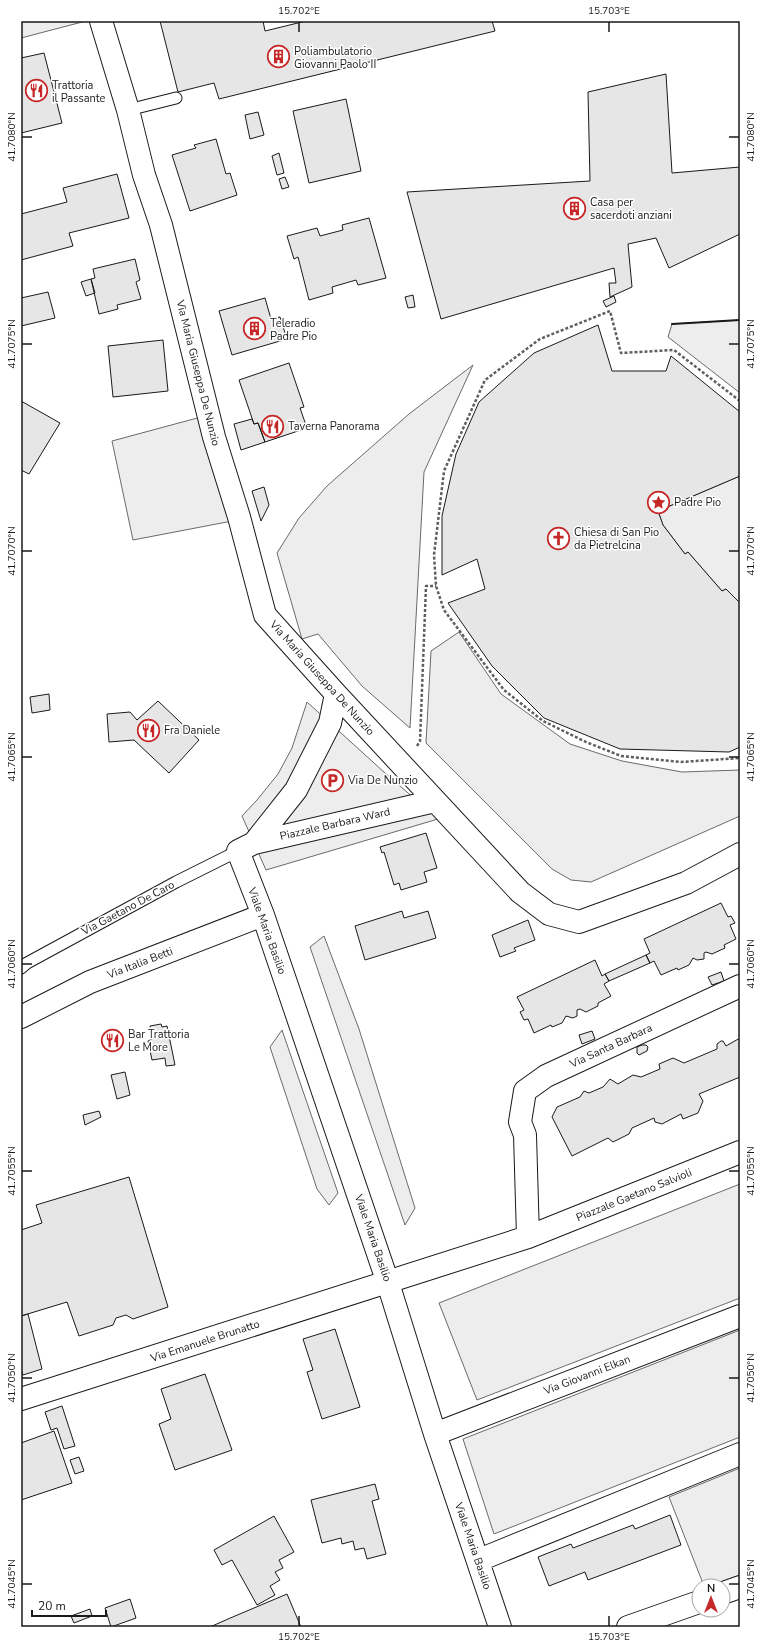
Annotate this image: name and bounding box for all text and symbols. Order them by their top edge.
text: 15.702°E [278,4,320,18]
text: 15.703°E [588,4,630,18]
building icon: Poliambulatorio Giovanni Paolo II [266,44,292,70]
place label: Poliambulatorio Giovanni Paolo II [294,44,376,72]
restaurant icon: Trattoria il Passante [24,78,50,104]
place label: Trattoria il Passante [52,78,106,106]
text: 41.7080°N [5,112,19,162]
text: 41.7080°N [744,112,758,162]
building icon: Casa per sacerdoti anziani [562,195,588,221]
place label: Casa per sacerdoti anziani [590,195,672,223]
street label: Via Maria Giuseppa De Nunzio [172,298,223,447]
building icon: Teleradio Padre Pio [241,316,267,342]
place label: Teleradio Padre Pio [270,316,317,344]
text: 41.7075°N [5,319,19,369]
text: 41.7075°N [744,319,758,369]
restaurant icon: Taverna Panorama [260,413,286,439]
place label: Taverna Panorama [288,419,380,434]
place icon: Padre Pio [645,489,671,515]
place label: Padre Pio [674,495,721,510]
church icon: Chiesa di San Pio da Pietrelcina [545,525,571,551]
place label: Chiesa di San Pio da Pietrelcina [574,525,659,553]
text: 41.7070°N [5,526,19,576]
text: 41.7070°N [744,526,758,576]
street label: Via Maria Giuseppa De Nunzio [266,617,378,739]
restaurant icon: Fra Daniele [135,717,161,743]
place label: Fra Daniele [164,723,220,738]
text: 41.7065°N [5,732,19,782]
text: 41.7065°N [744,732,758,782]
parking icon: Via De Nunzio [320,767,346,793]
place label: Via De Nunzio [347,773,418,788]
street label: Piazzale Barbara Ward [278,804,392,844]
street label: Via Gaetano De Caro [78,877,177,939]
street label: Viale Maria Basilio [244,885,290,976]
text: 41.7060°N [5,939,19,989]
text: 41.7060°N [744,939,758,989]
street label: Via Italia Betti [104,944,175,983]
street label: Via Santa Barbara [566,1020,655,1072]
restaurant icon: Bar Trattoria Le More [99,1027,125,1053]
place label: Bar Trattoria Le More [128,1027,190,1055]
text: 41.7055°N [5,1146,19,1196]
text: 41.7055°N [744,1146,758,1196]
street label: Piazzale Gaetano Salvioli [574,1165,694,1225]
street label: Viale Maria Basilio [351,1191,395,1284]
street label: Via Emanuele Brunatto [148,1316,261,1366]
street label: Via Giovanni Elkan [541,1352,633,1399]
text: 41.7050°N [5,1353,19,1403]
text: 41.7050°N [744,1353,758,1403]
street label: Viale Maria Basilio [451,1499,495,1592]
text: 41.7045°N [5,1559,19,1609]
text: 41.7045°N [744,1559,758,1609]
north arrow [691,1578,731,1618]
text: N [707,1581,715,1596]
scale bar [32,1592,106,1618]
text: 20 m [38,1598,66,1614]
text: 15.702°E [278,1630,320,1644]
text: 15.703°E [588,1630,630,1644]

